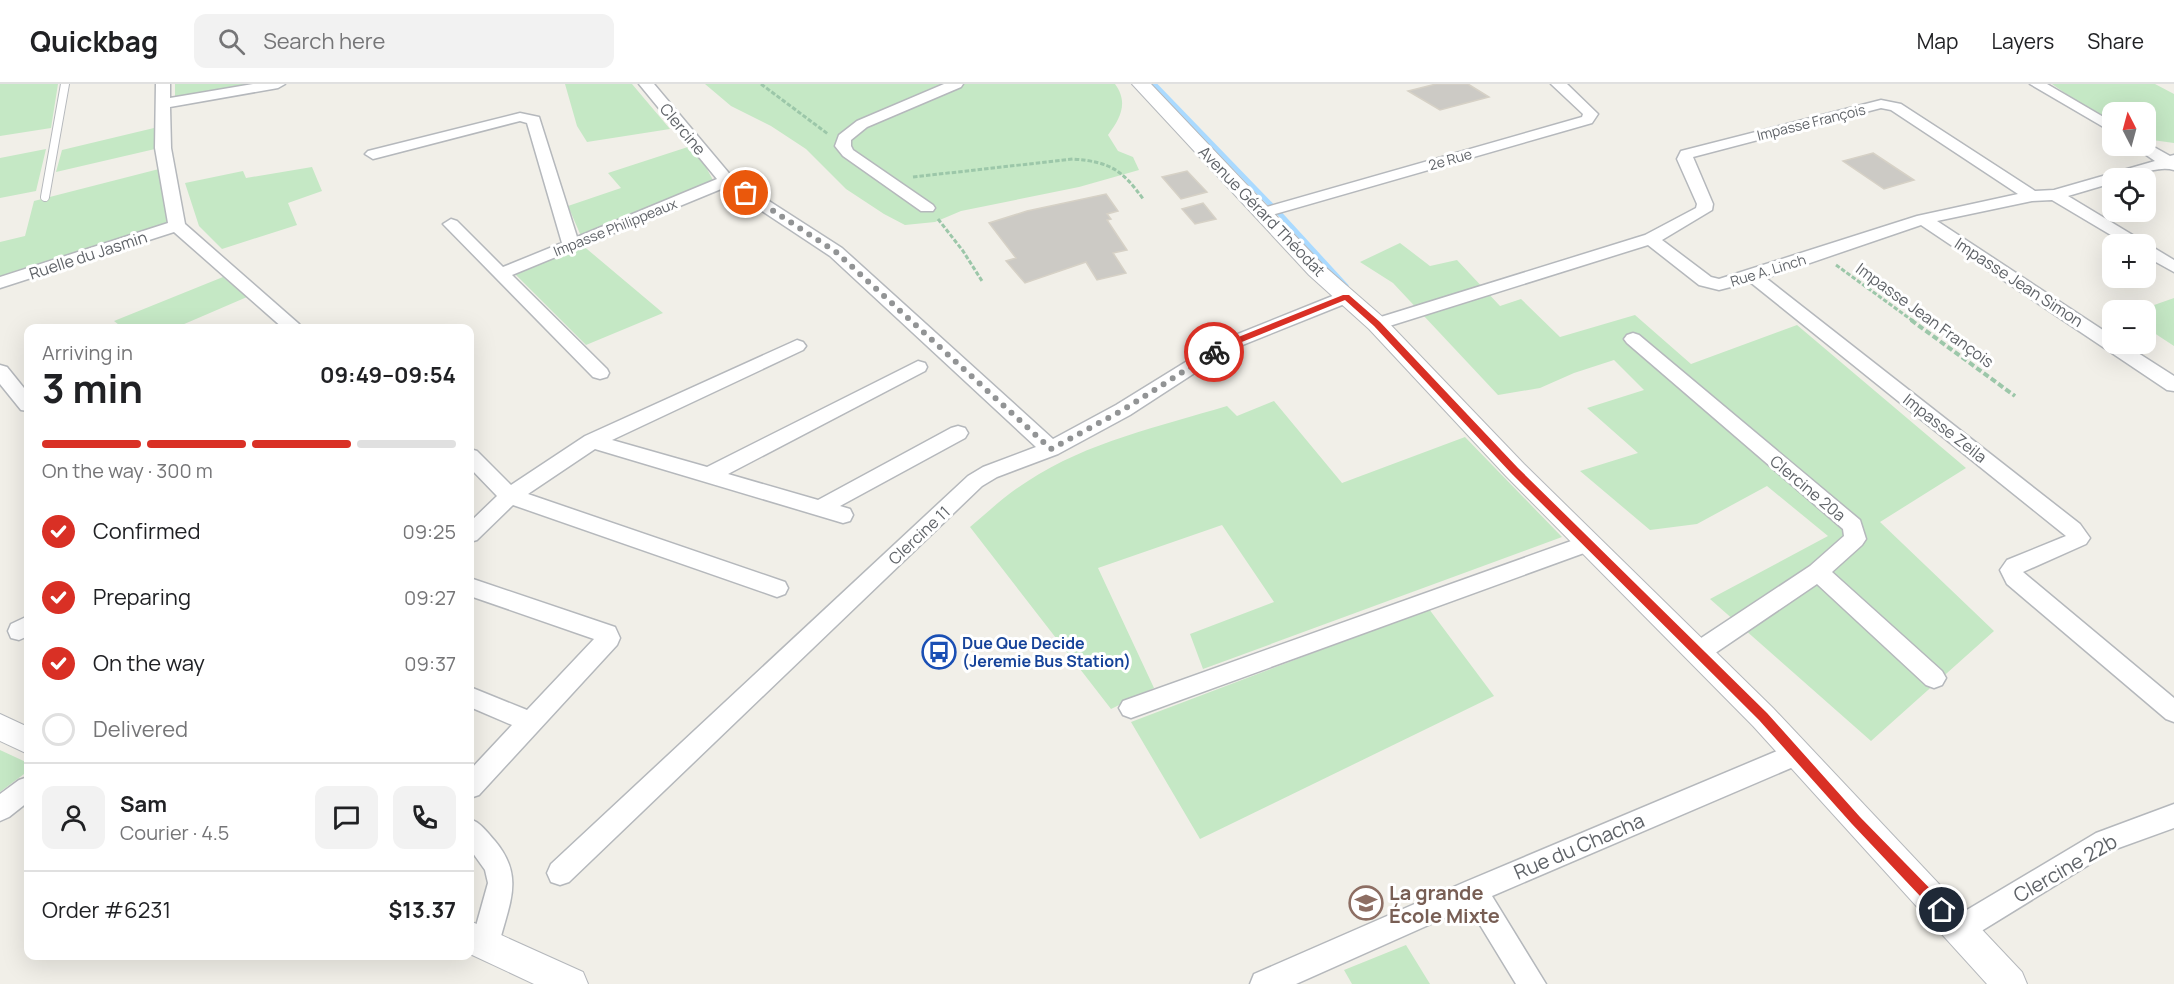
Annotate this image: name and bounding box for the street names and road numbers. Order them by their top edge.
street label: Clercine [655,98,711,160]
street label: Impasse François [1755,99,1867,145]
street label: Avenue Gérard Théodat [1194,141,1330,281]
street label: 2e Rue [1426,144,1474,174]
street label: Impasse Philippeaux [550,193,680,260]
street label: Ruelle du Jasmin [26,226,150,284]
street label: Impasse Jean Simon [1950,232,2088,332]
street label: Rue A. Linch [1728,249,1808,291]
street label: Impasse Jean François [1852,258,1998,372]
street label: Impasse Zeila [1899,388,1991,468]
street label: Clercine 20a [1766,450,1850,526]
street label: Clercine 11 [883,501,955,569]
street label: Rue du Chacha [1510,806,1648,886]
street label: Clercine 22b [2008,827,2122,909]

